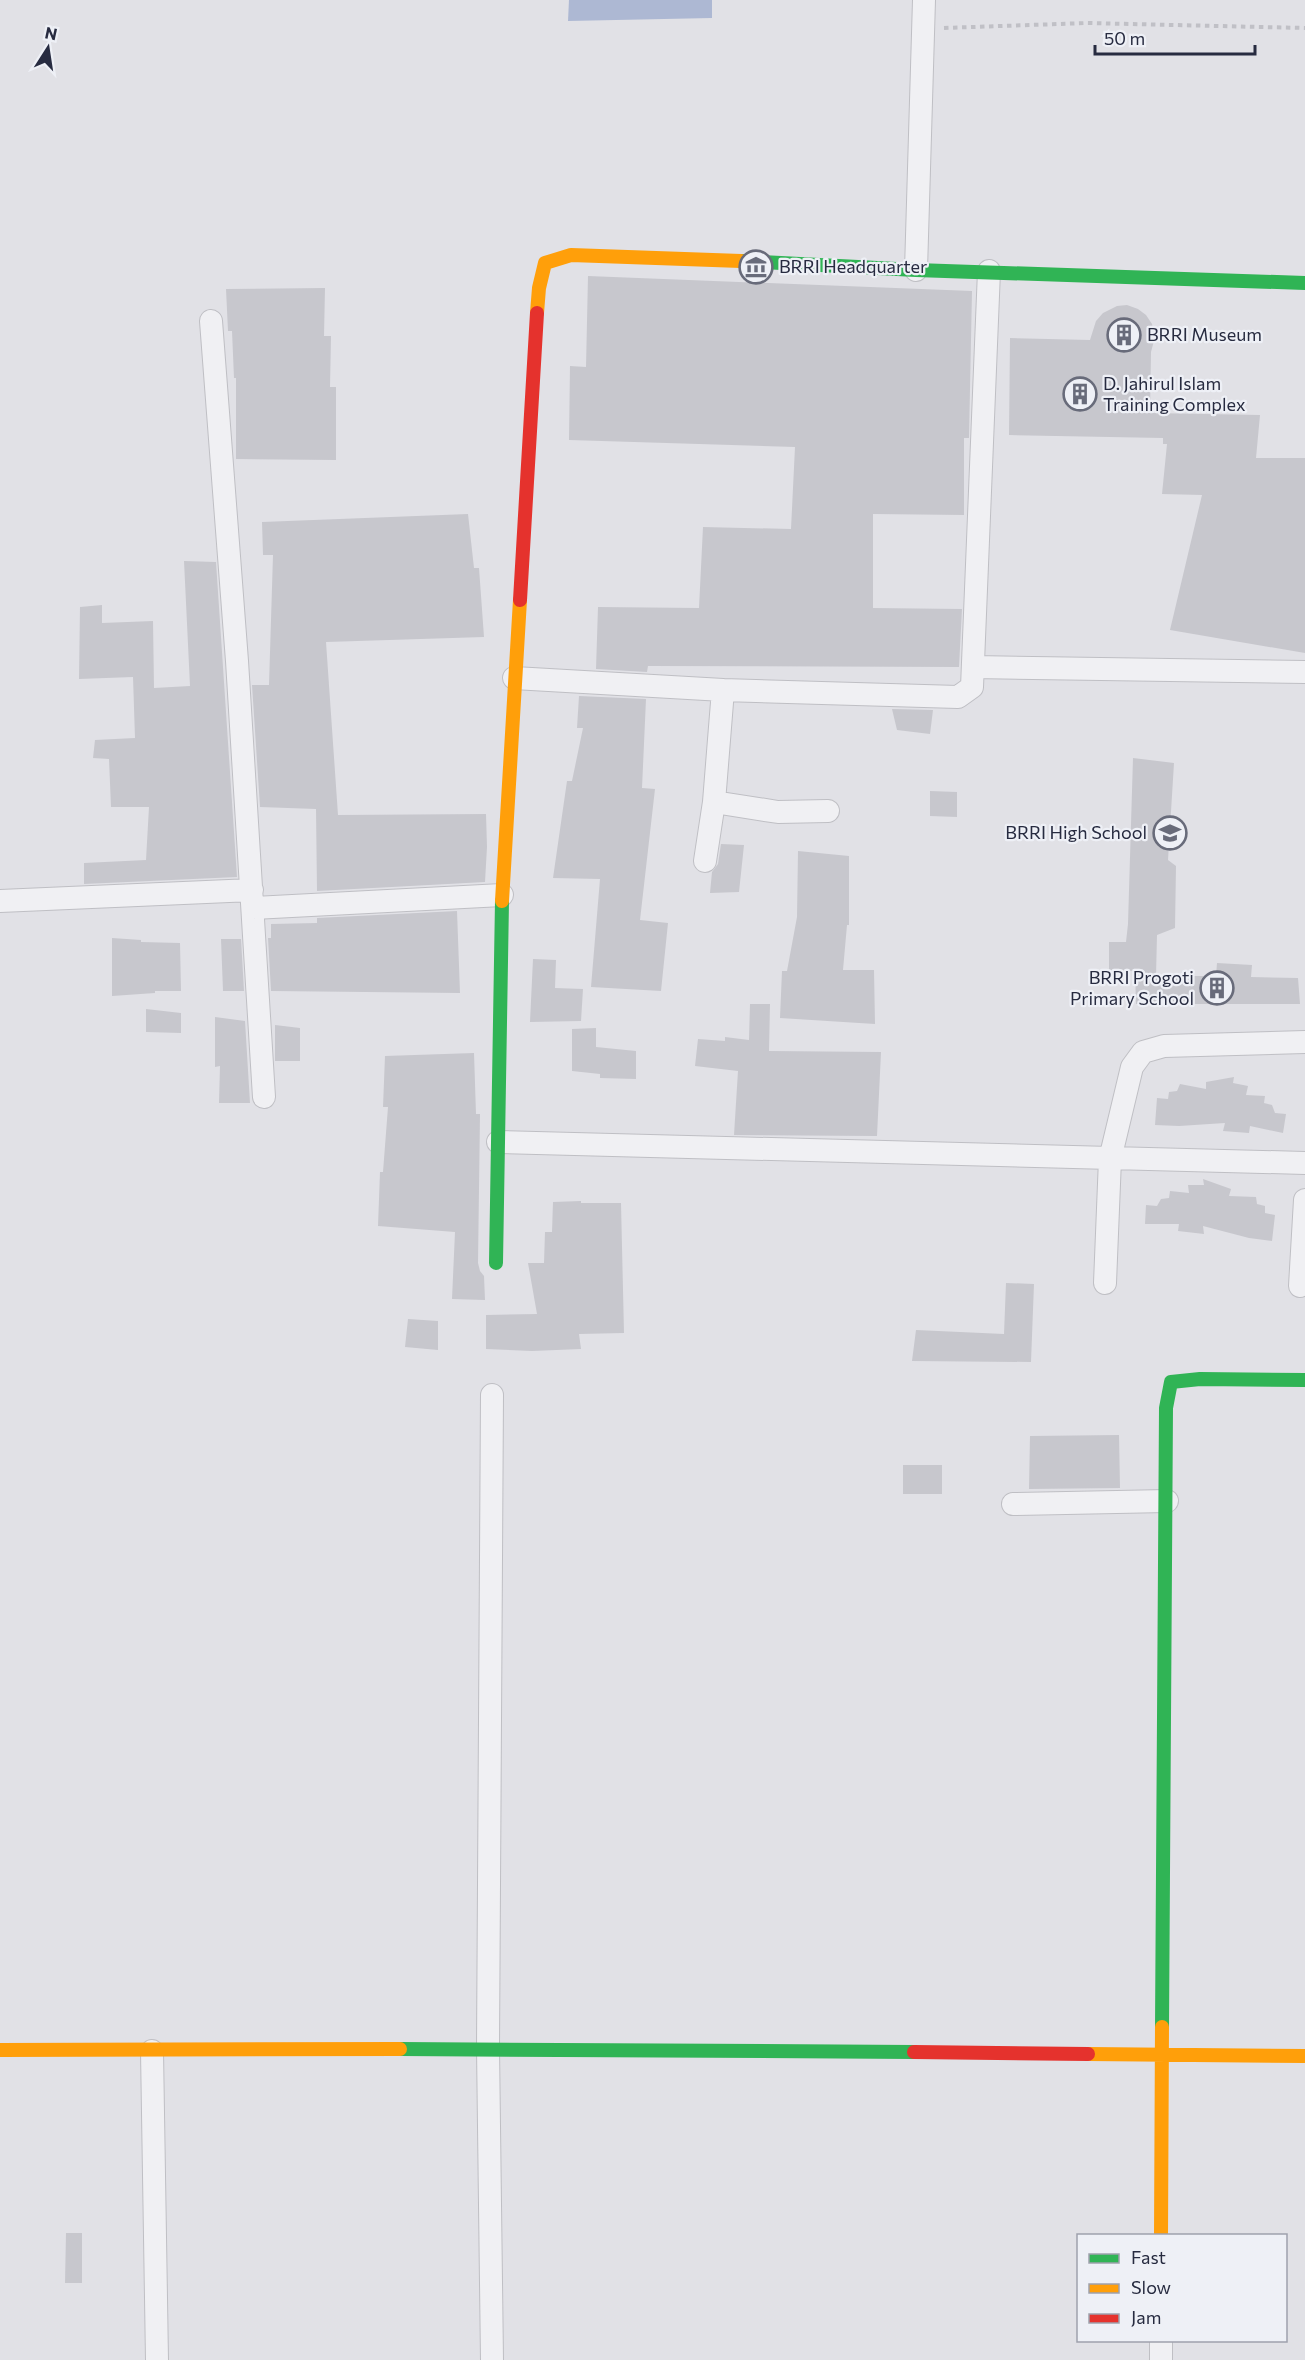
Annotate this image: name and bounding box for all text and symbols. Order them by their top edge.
north arrow [18,18,78,78]
scale bar [1095,18,1256,56]
text: N [43,22,59,43]
text: 50 m [1104,27,1145,49]
museum icon: BRRI Headquarter [738,249,774,285]
place label: BRRI Headquarter [779,255,927,277]
building icon: BRRI Museum [1106,317,1142,353]
place label: BRRI Museum [1147,323,1262,345]
place label: D. Jahirul Islam Training Complex [1103,372,1246,415]
building icon: D. Jahirul Islam Training Complex [1062,376,1098,412]
school or university icon: BRRI High School [1152,815,1188,851]
place label: BRRI High School [1005,821,1147,843]
place label: BRRI Progoti Primary School [1070,966,1194,1009]
building icon: BRRI Progoti Primary School [1199,970,1235,1006]
legend [1077,2234,1287,2342]
text: Fast [1131,2246,1166,2268]
text: Slow [1131,2276,1171,2298]
text: Jam [1131,2306,1161,2328]

